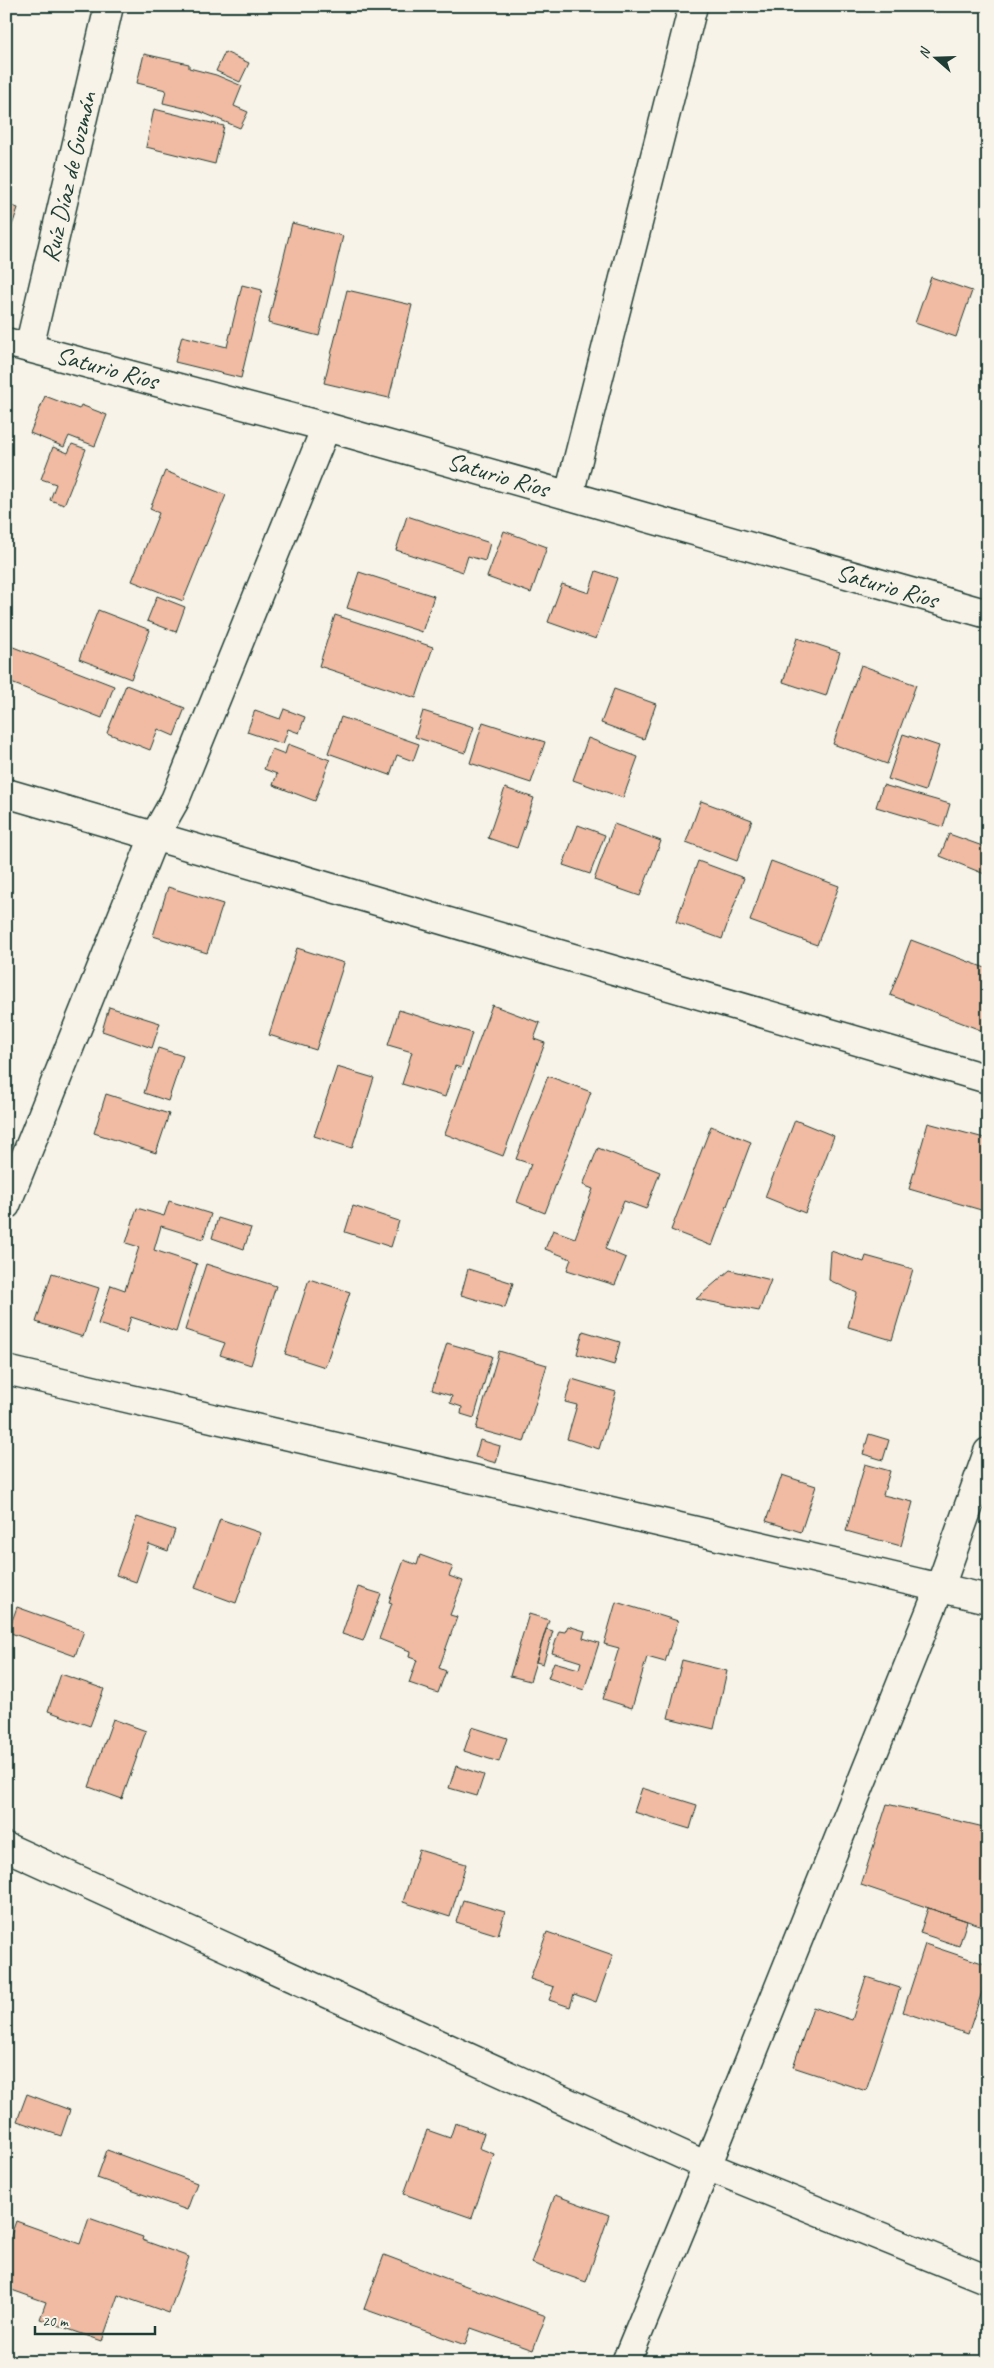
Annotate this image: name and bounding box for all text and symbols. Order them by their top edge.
north arrow [912,32,962,82]
text: N [915,45,935,61]
street label: Ruíz Díaz de Guzmán [34,88,104,265]
street label: Saturio Ríos [52,339,164,398]
street label: Saturio Ríos [443,445,555,505]
street label: Saturio Ríos [832,556,944,616]
scale bar [35,2303,155,2335]
text: 20 m [42,2312,69,2331]

